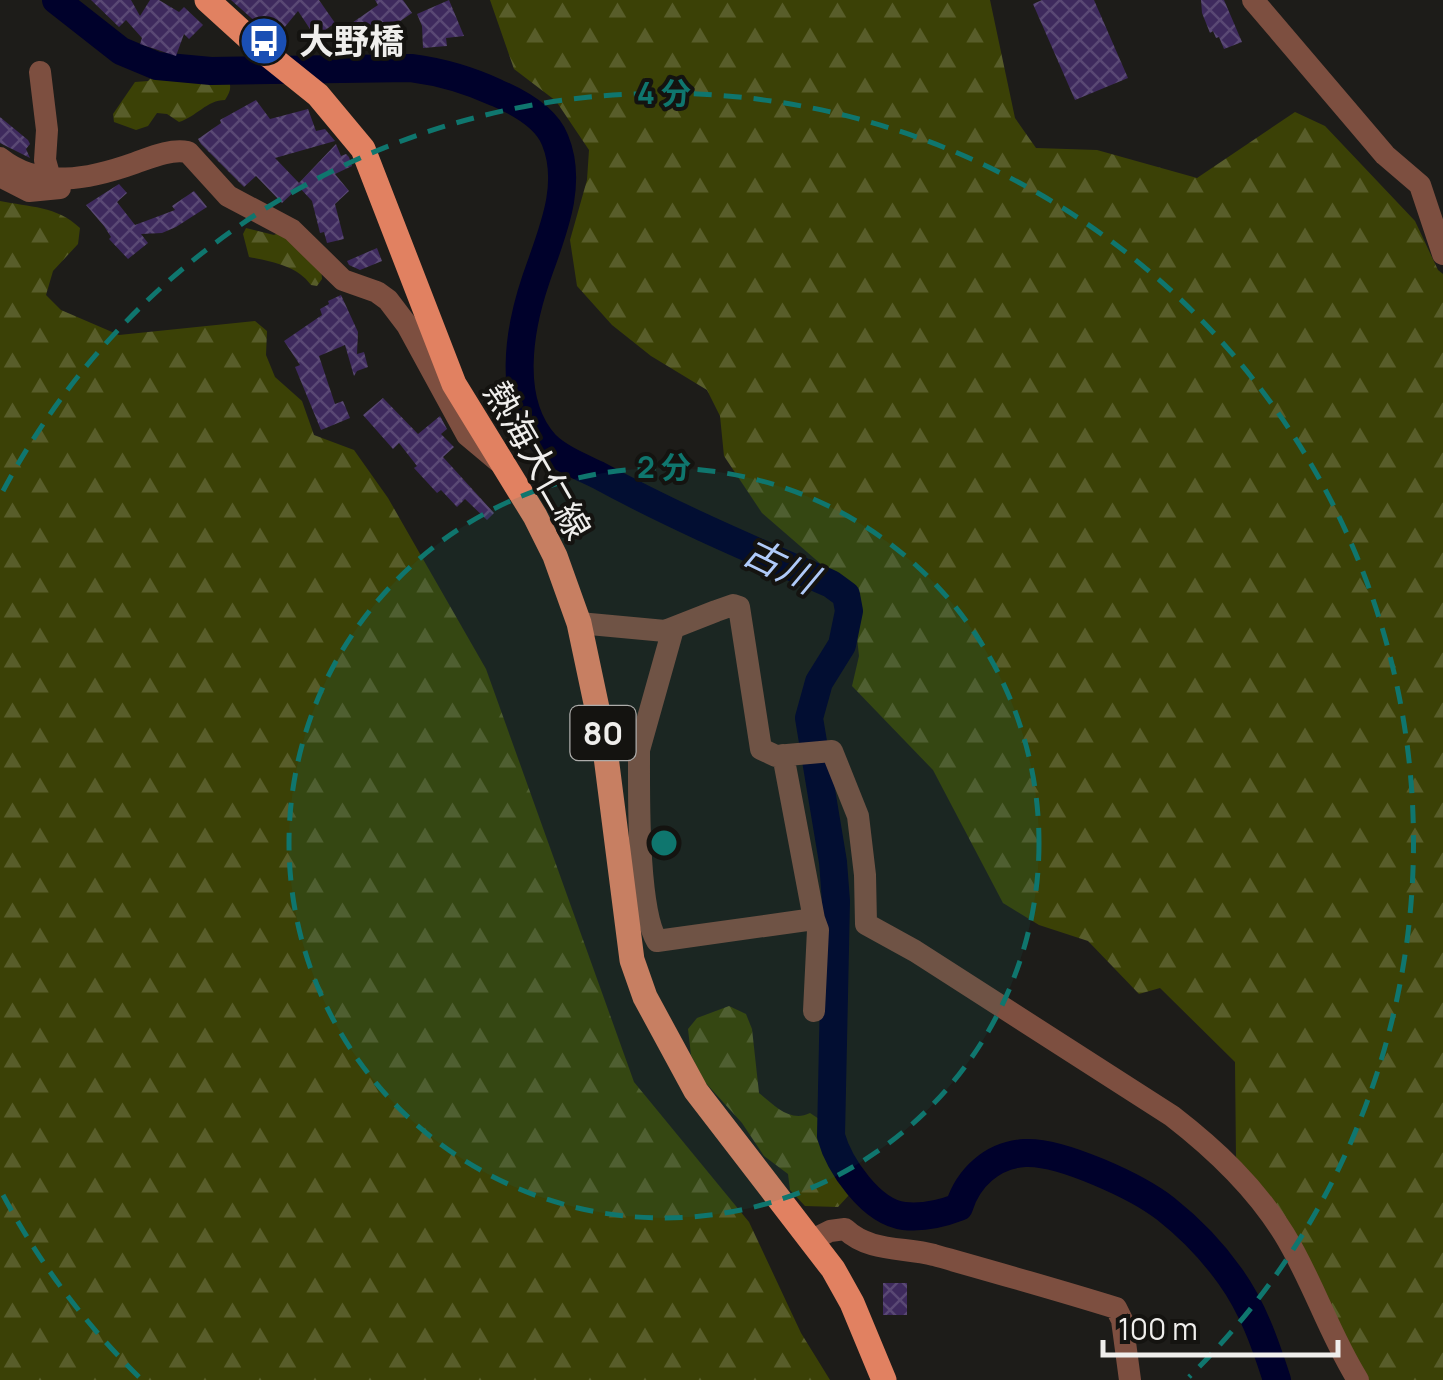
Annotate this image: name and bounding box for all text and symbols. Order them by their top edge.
bus stop icon: 大野橋 [238,15,290,67]
place label: 大野橋 [299,17,404,65]
text: 4 分 [637,72,691,113]
street label: 熱海大仁線 [473,372,603,548]
text: 2 分 [637,446,691,487]
water label: 古川 [735,524,830,606]
road number: 80 [570,706,636,760]
centre of rings [646,825,682,861]
scale bar [1103,1295,1338,1357]
text: 100 m [1118,1308,1198,1349]

